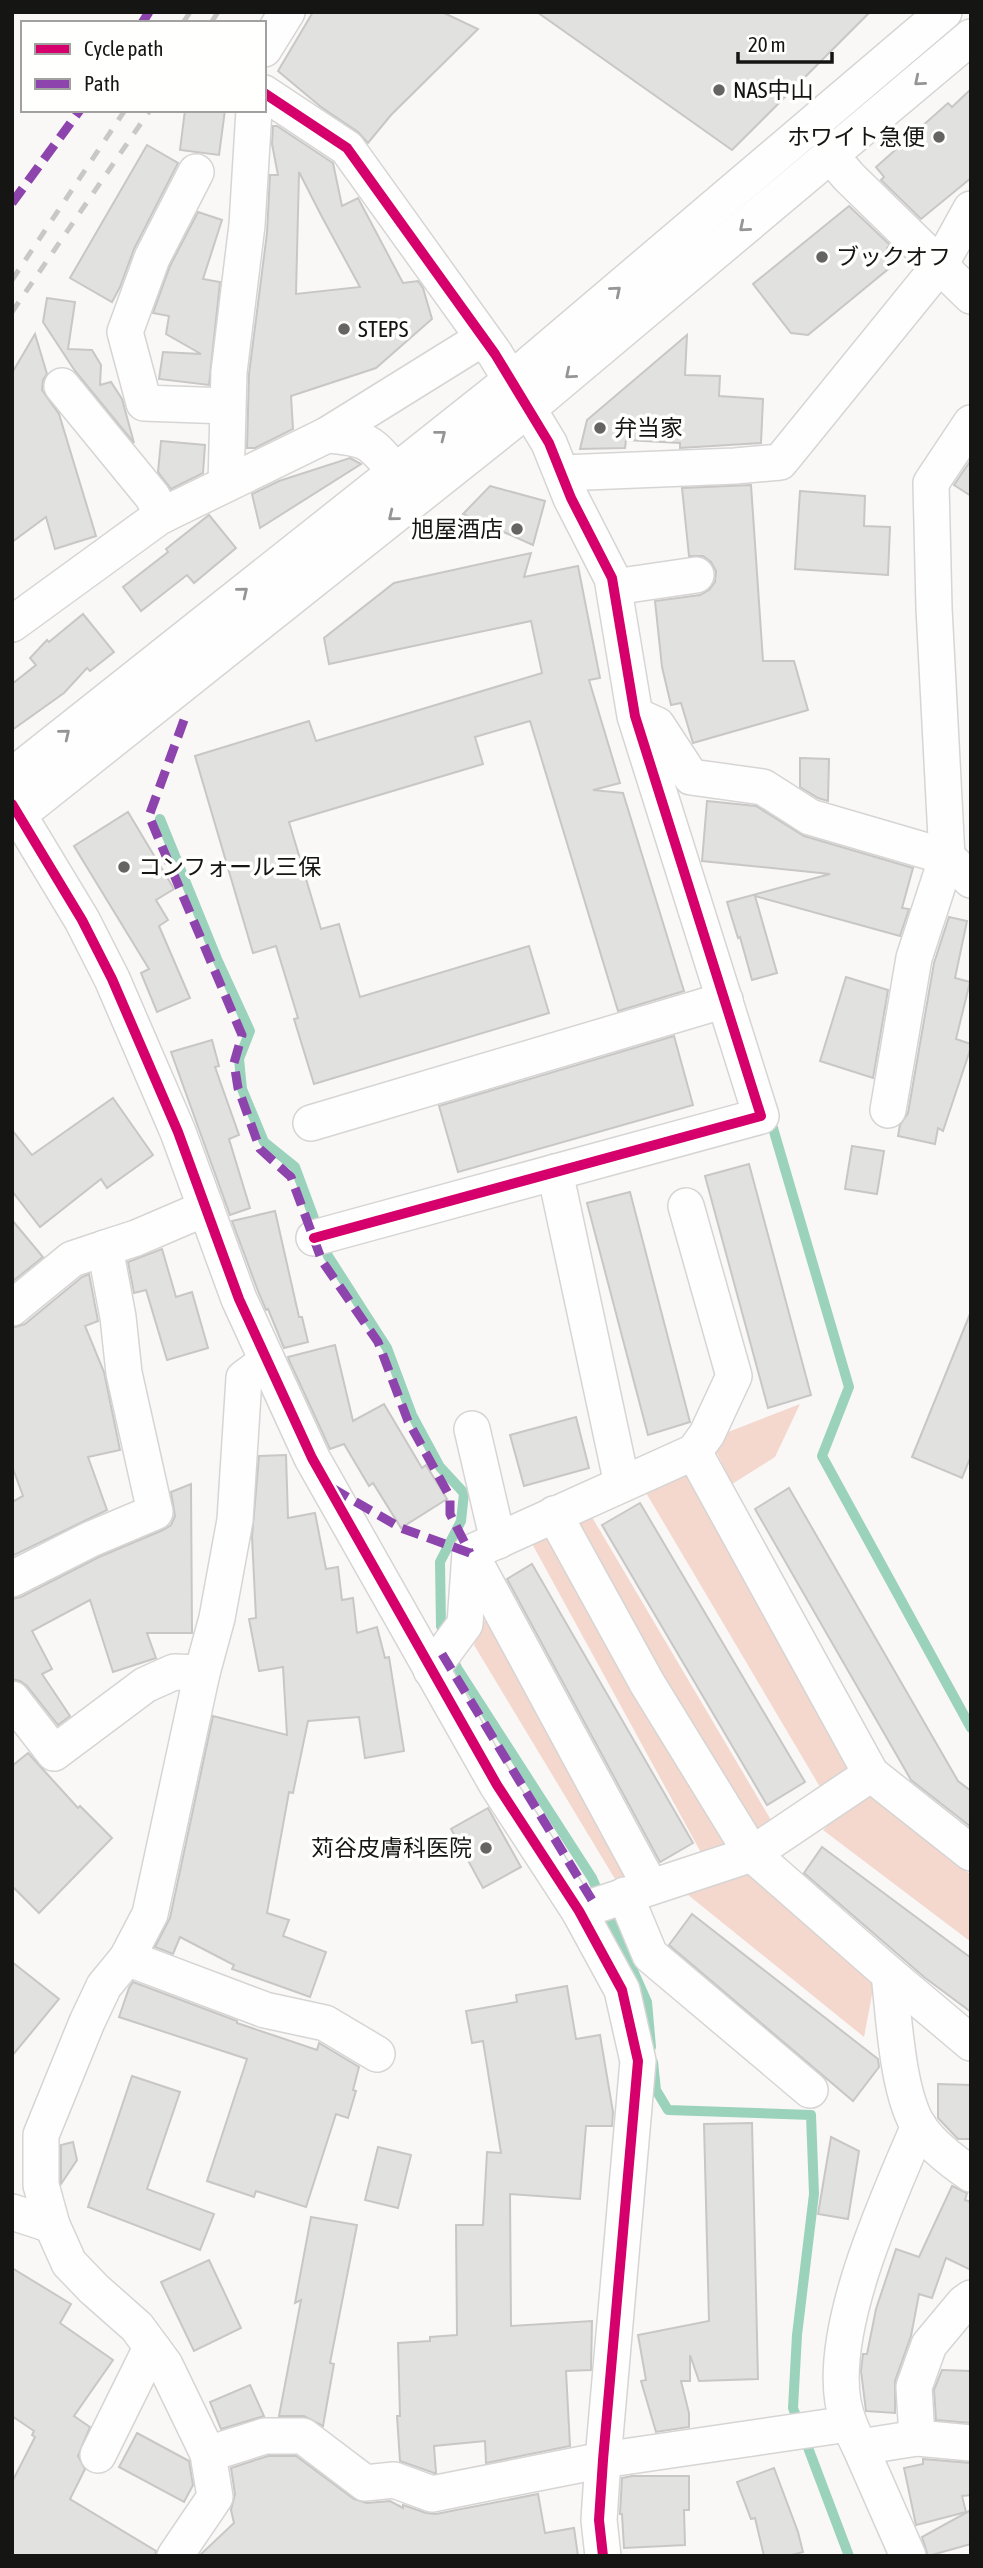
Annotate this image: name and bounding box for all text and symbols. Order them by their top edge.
legend [21,21,266,112]
scale bar [738,21,832,65]
text: 20 m [748,32,786,56]
text: Cycle path [84,36,163,60]
text: Path [84,71,120,95]
one-way arrow [914,73,927,85]
place label: NAS中山 [733,77,814,103]
marker: NAS中山 [711,82,727,98]
place label: ホワイト急便 [787,124,925,150]
marker: ホワイト急便 [931,129,947,145]
one-way arrow [739,219,752,231]
place label: ブックオフ [836,244,951,270]
marker: ブックオフ [814,249,830,265]
one-way arrow [608,287,621,299]
place label: STEPS [358,316,409,342]
marker: STEPS [336,321,352,337]
one-way arrow [565,366,578,378]
place label: 弁当家 [614,415,683,441]
marker: 弁当家 [592,420,608,436]
one-way arrow [433,431,445,444]
one-way arrow [388,508,400,521]
place label: 旭屋酒店 [411,516,503,542]
marker: 旭屋酒店 [509,521,525,537]
one-way arrow [236,587,248,600]
one-way arrow [58,729,70,742]
place label: コンフォール三保 [138,854,321,880]
marker: コンフォール三保 [116,859,132,875]
place label: 苅谷皮膚科医院 [311,1835,472,1861]
marker: 苅谷皮膚科医院 [478,1840,494,1856]

